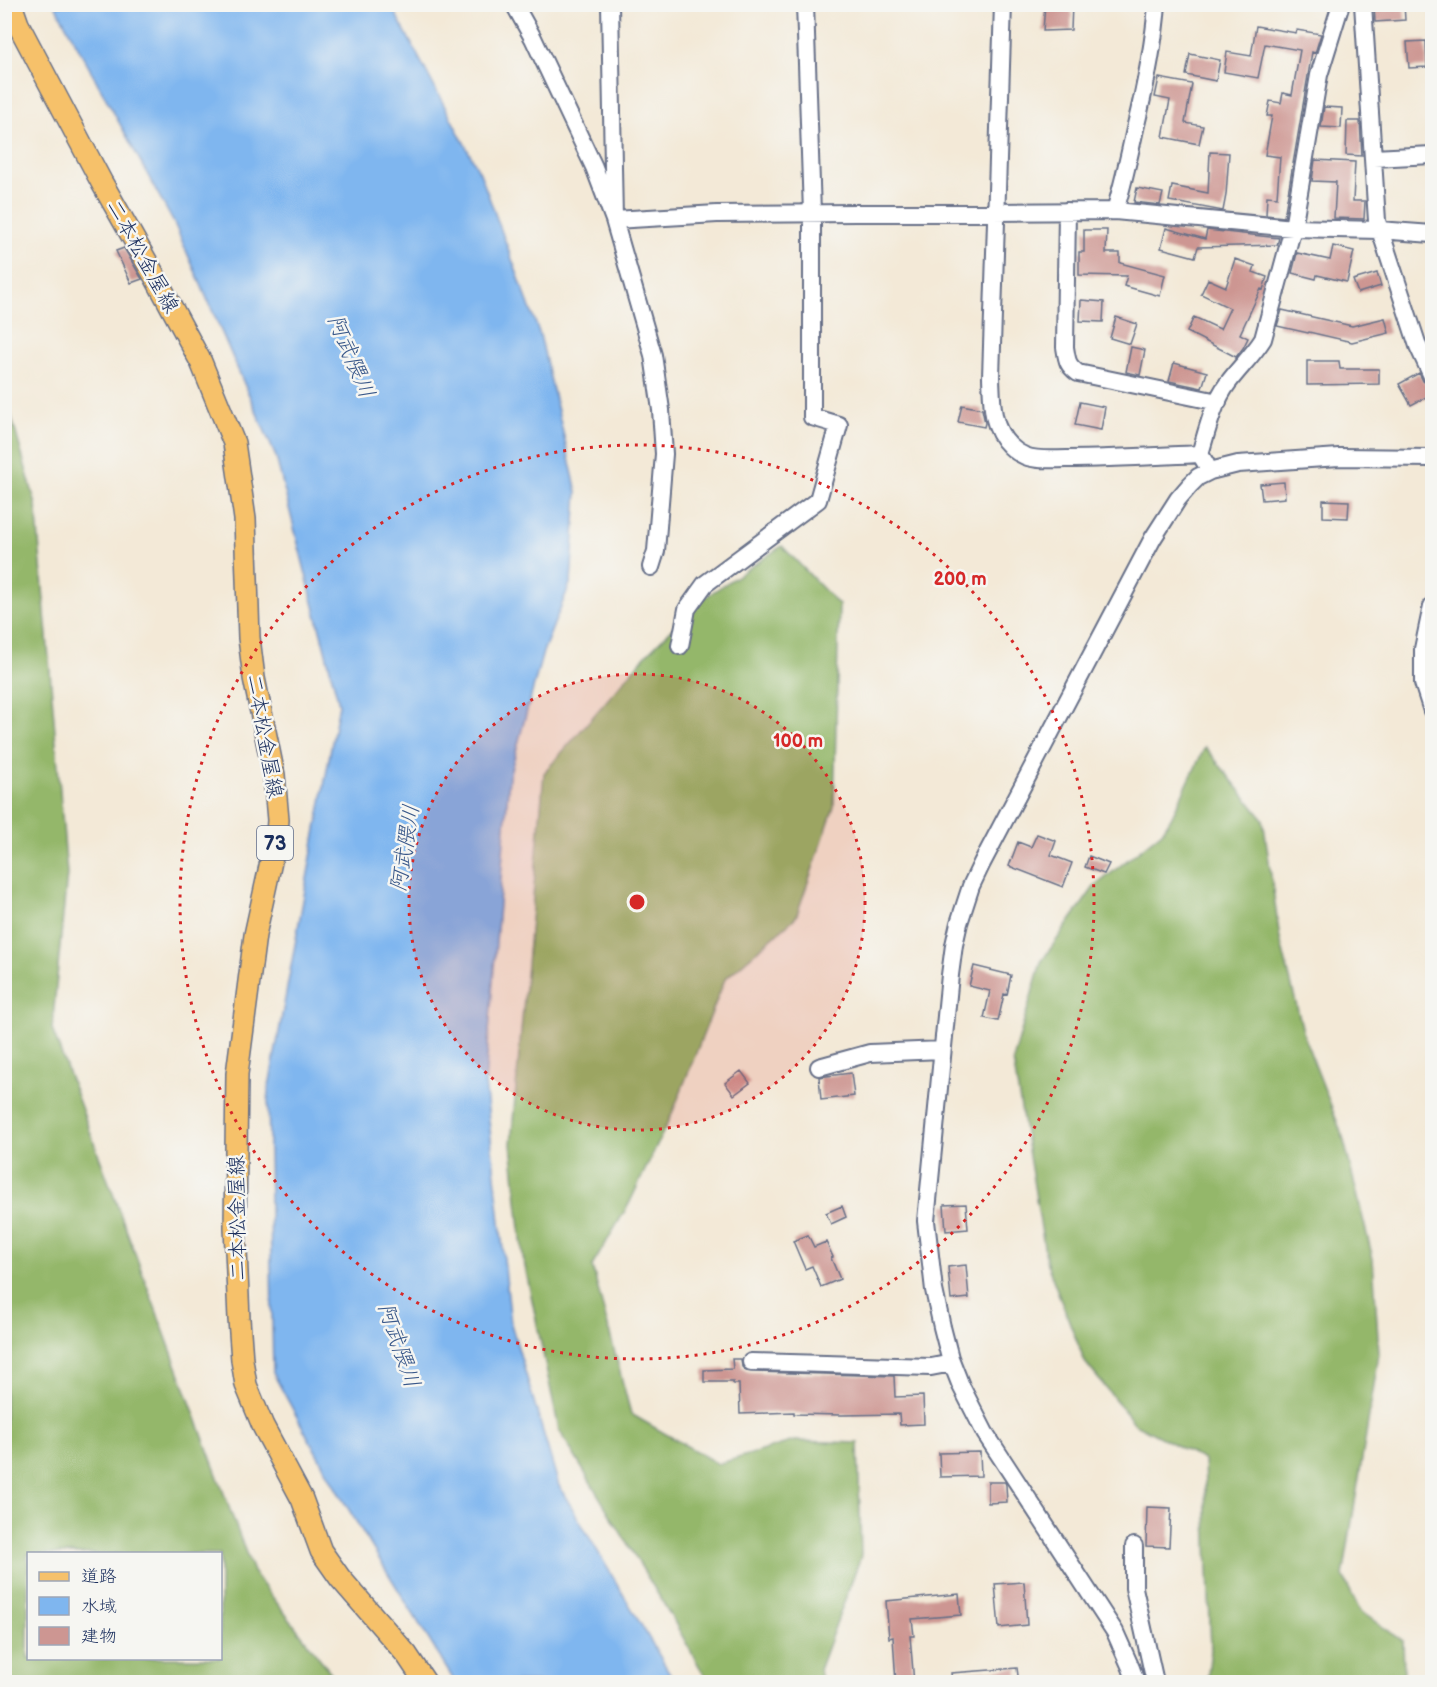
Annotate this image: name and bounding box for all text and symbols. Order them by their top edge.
street label: 二本松金屋線 [101,195,184,317]
water label: 阿武隈川 [321,311,380,402]
text: 200 m [933,569,987,590]
street label: 二本松金屋線 [241,672,288,800]
text: 100 m [773,731,823,752]
water label: 阿武隈川 [385,803,426,894]
road number: 73 [257,826,293,860]
centre of rings [627,892,647,912]
street label: 二本松金屋線 [224,1155,251,1281]
water label: 阿武隈川 [371,1299,426,1391]
legend [27,1552,222,1660]
text: 道路 [81,1566,117,1587]
text: 水域 [81,1596,117,1617]
text: 建物 [81,1626,117,1647]

